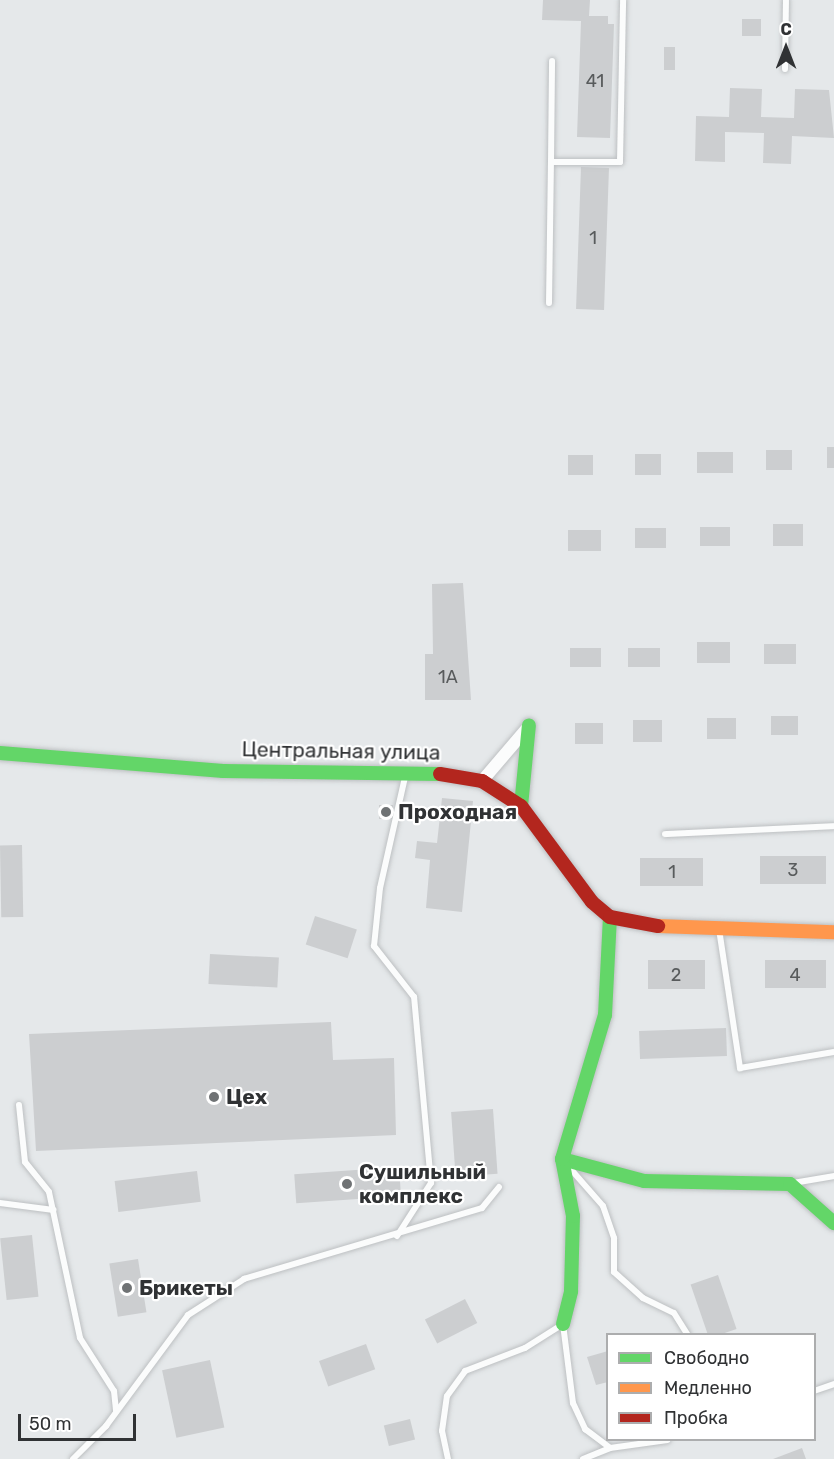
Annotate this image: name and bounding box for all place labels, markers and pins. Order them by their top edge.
place label: Проходная [398,799,517,825]
marker: Проходная [379,805,393,819]
place label: Цех [226,1084,267,1110]
marker: Цех [207,1090,221,1104]
place label: Сушильный комплекс [359,1159,486,1209]
marker: Сушильный комплекс [340,1177,354,1191]
place label: Брикеты [139,1275,233,1301]
marker: Брикеты [120,1281,134,1295]

